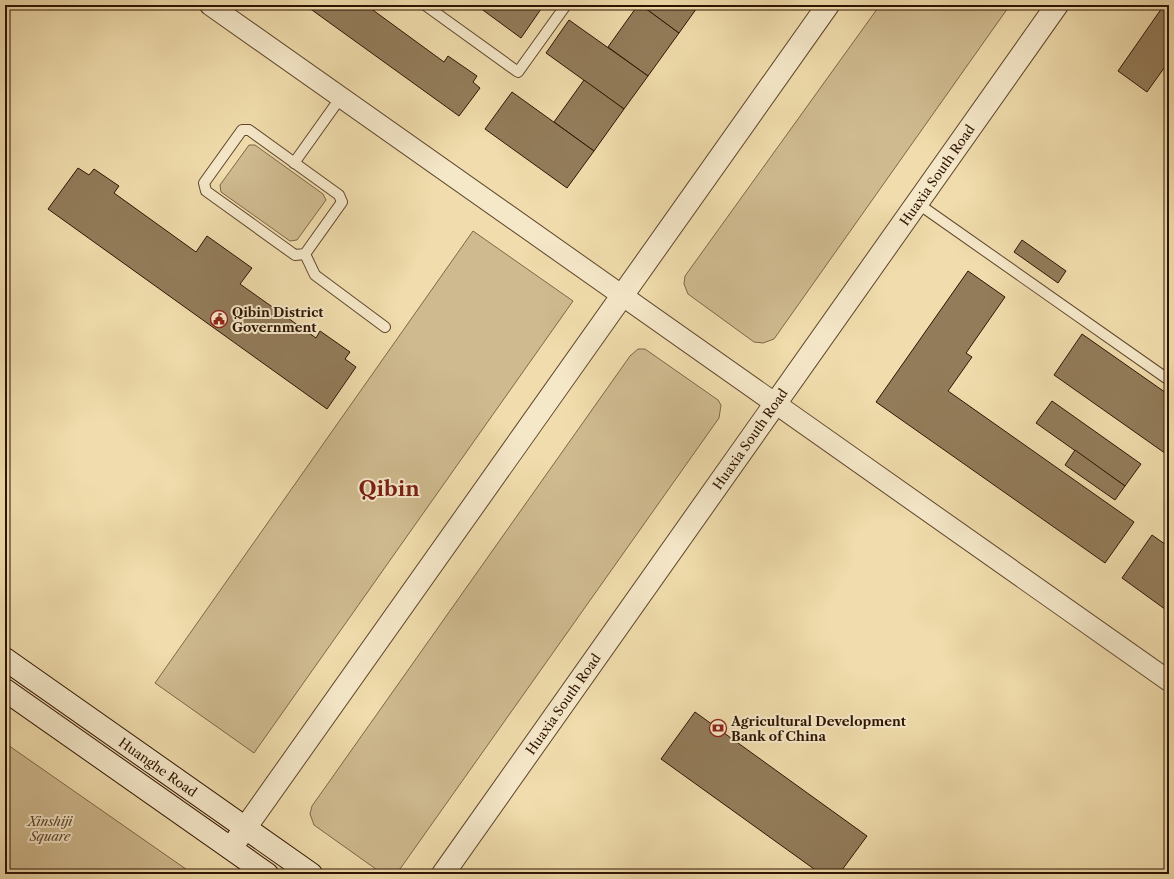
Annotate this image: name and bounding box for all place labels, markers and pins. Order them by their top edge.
place label: Qibin District Government [232,304,324,335]
public building icon: Qibin District Government [209,309,229,329]
place label: Agricultural Development Bank of China [730,713,907,744]
bank icon: Agricultural Development Bank of China [708,718,728,738]

